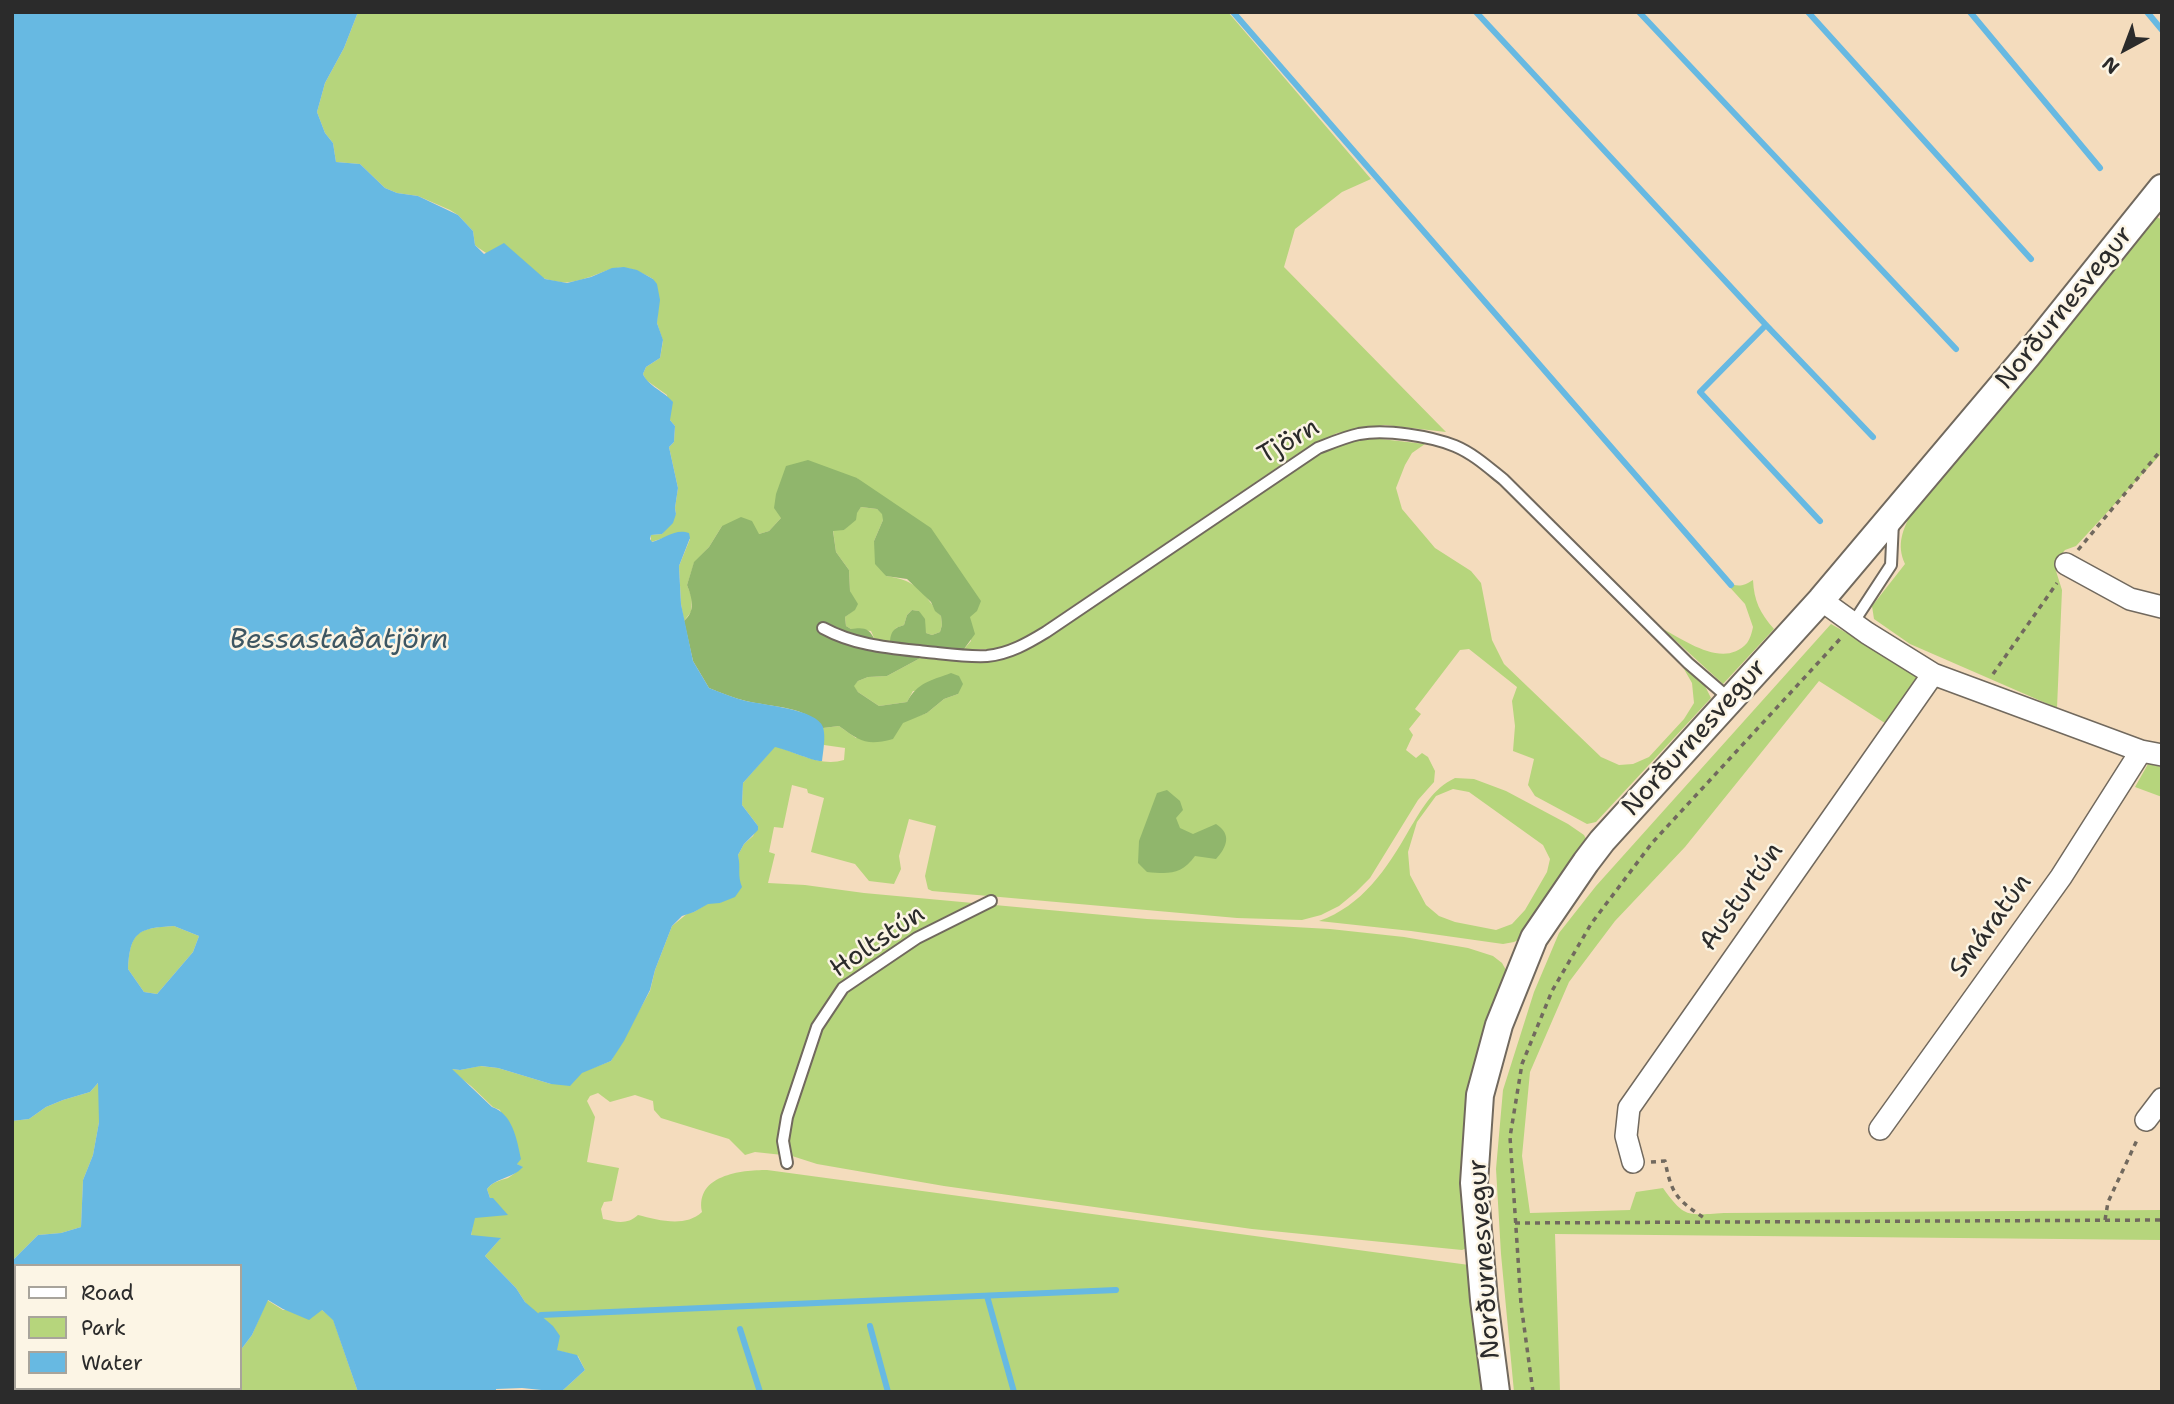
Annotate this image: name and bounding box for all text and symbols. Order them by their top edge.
north arrow [2090,14,2160,84]
text: N [2097,51,2125,80]
street label: Norðurnesvegur [1990,220,2140,396]
street label: Tjörn [1253,412,1325,472]
water label: Bessastaðatjörn [230,624,448,658]
street label: Norðurnesvegur [1616,653,1774,823]
street label: Austurtún [1693,837,1791,957]
street label: Smáratún [1943,868,2039,984]
street label: Holtstún [825,899,931,985]
street label: Norðurnesvegur [1462,1158,1508,1360]
legend [14,1264,242,1390]
text: Road [81,1279,134,1307]
text: Park [81,1314,126,1342]
text: Water [81,1349,143,1377]

